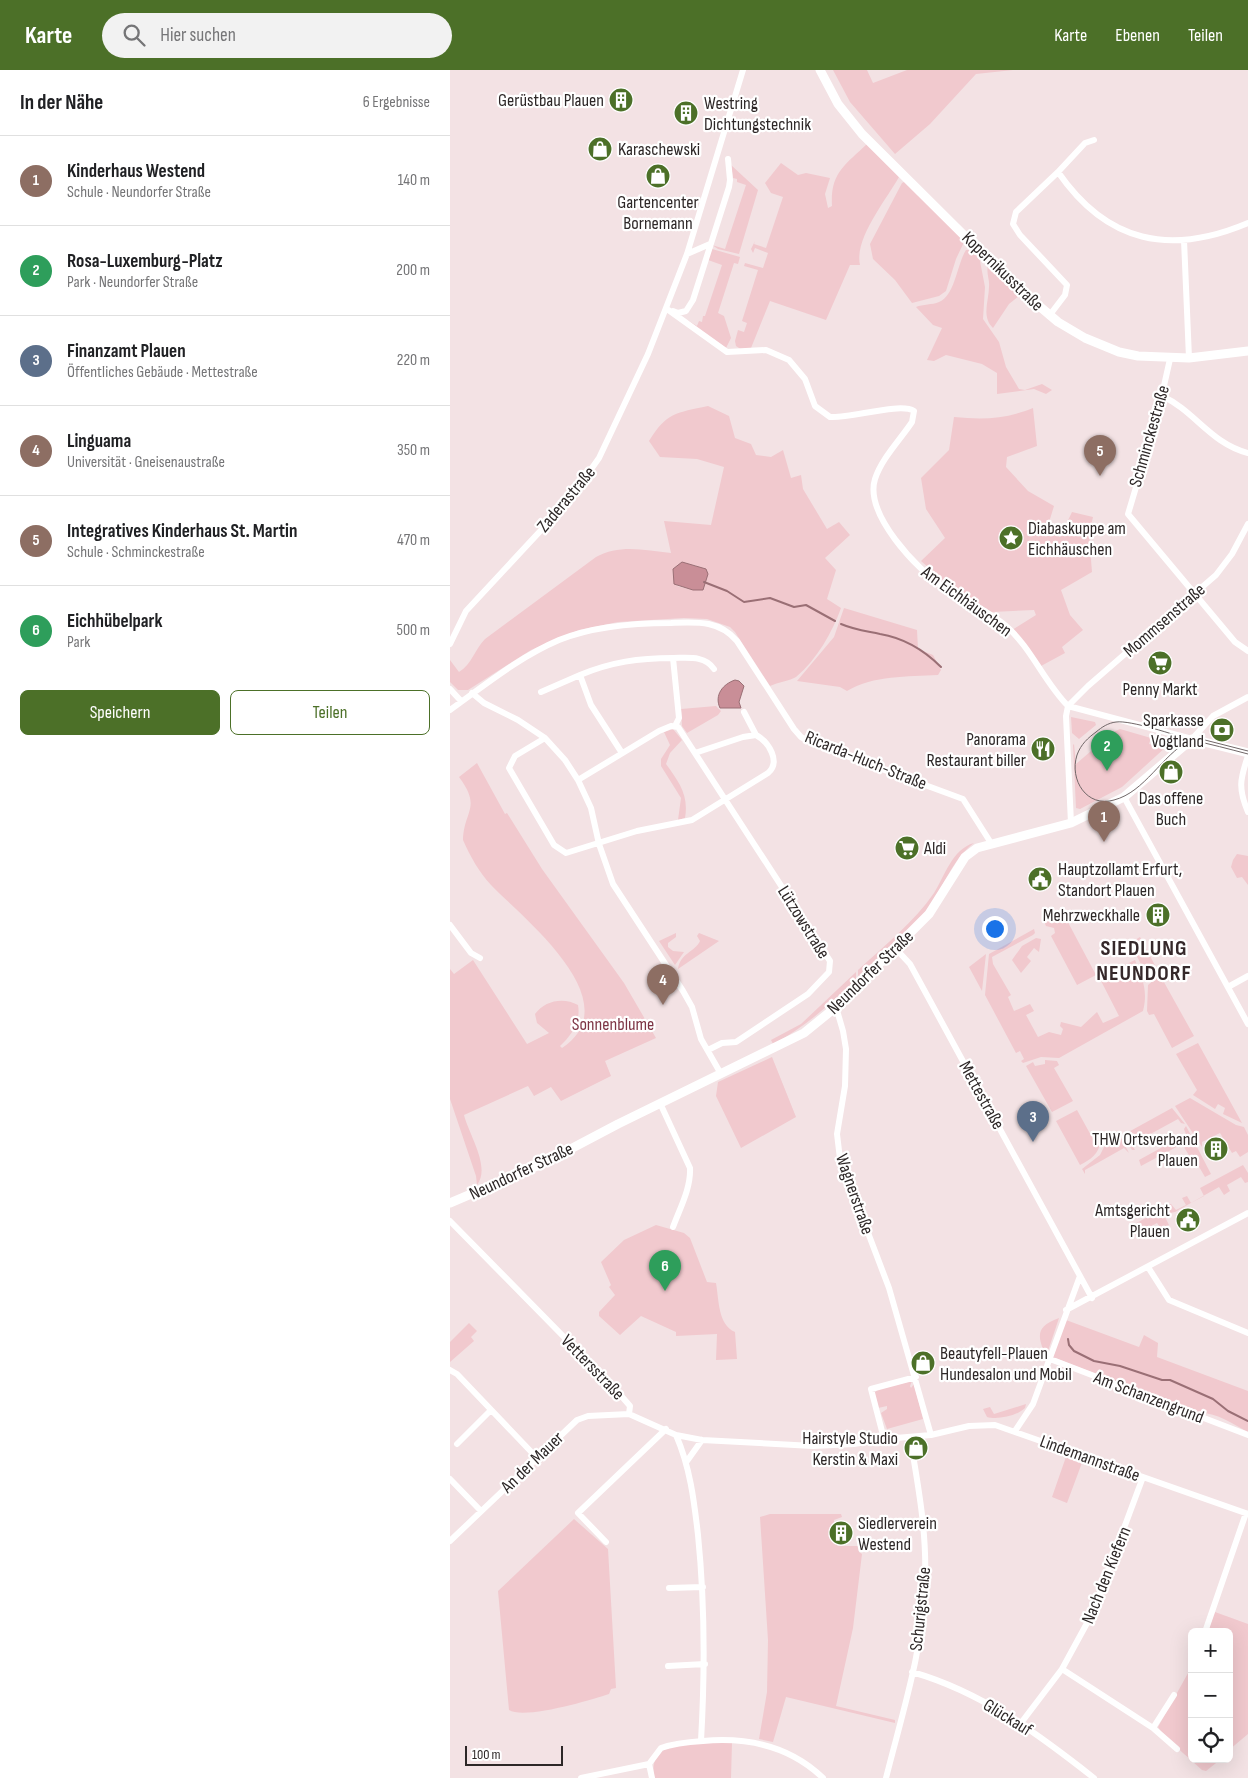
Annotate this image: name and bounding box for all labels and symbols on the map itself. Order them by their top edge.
building icon: Gerüstbau Plauen [608,87,634,113]
place label: Gerüstbau Plauen [498,90,604,111]
place label: Westring Dichtungstechnik [704,93,811,135]
building icon: Westring Dichtungstechnik [673,100,699,126]
shop icon: Karaschewski [587,136,613,162]
place label: Karaschewski [618,139,700,160]
shop icon: Gartencenter Bornemann [645,163,671,189]
place label: Gartencenter Bornemann [617,192,699,234]
street label: Kopernikusstraße [957,227,1048,316]
street label: Schminckestraße [1125,383,1174,489]
pin: 5 [1084,435,1116,476]
street label: Zaderastraße [533,462,600,536]
place label: Diabaskuppe am Eichhäuschen [1028,518,1126,560]
place icon: Diabaskuppe am Eichhäuschen [998,525,1024,551]
street label: Am Eichhäuschen [917,561,1016,641]
street label: Mommsenstraße [1119,579,1209,662]
supermarket icon: Penny Markt [1147,650,1173,676]
place label: Penny Markt [1122,679,1198,700]
place label: Sparkasse Vogtland [1143,710,1204,752]
bank icon: Sparkasse Vogtland [1209,717,1235,743]
street label: Ricarda-Huch-Straße [802,726,930,794]
place label: Panorama Restaurant biller [926,729,1026,771]
pin: 2 [1091,730,1123,771]
restaurant icon: Panorama Restaurant biller [1030,736,1056,762]
shop icon: Das offene Buch [1158,759,1184,785]
place label: Das offene Buch [1139,788,1203,830]
pin: 1 [1088,801,1120,842]
supermarket icon: Aldi [894,835,920,861]
place label: Aldi [923,838,946,859]
place label: Hauptzollamt Erfurt, Standort Plauen [1058,859,1182,901]
public building icon: Hauptzollamt Erfurt, Standort Plauen [1027,866,1053,892]
street label: Lützowstraße [773,882,834,963]
building icon: Mehrzweckhalle [1145,902,1171,928]
place label: Mehrzweckhalle [1043,905,1140,926]
your location [982,916,1008,942]
street label: Neundorfer Straße [823,926,918,1019]
district label: SIEDLUNG NEUNDORF [1096,935,1192,987]
pin: 4 [647,964,679,1005]
park label: Sonnenblume [572,1014,654,1035]
street label: Mettestraße [954,1058,1009,1133]
pin: 3 [1017,1101,1049,1142]
place label: THW Ortsverband Plauen [1092,1129,1198,1171]
building icon: THW Ortsverband Plauen [1203,1136,1229,1162]
street label: Neundorfer Straße [466,1138,576,1205]
street label: Wagnerstraße [831,1151,878,1237]
place label: Amtsgericht Plauen [1094,1200,1171,1242]
public building icon: Amtsgericht Plauen [1175,1207,1201,1233]
pin: 6 [649,1250,681,1291]
street label: Vettersstraße [556,1330,629,1404]
place label: Beautyfell-Plauen Hundesalon und Mobil [940,1343,1072,1385]
shop icon: Beautyfell-Plauen Hundesalon und Mobil [910,1350,936,1376]
street label: Am Schanzengrund [1090,1367,1207,1428]
street label: An der Mauer [496,1427,568,1498]
place label: Hairstyle Studio Kerstin & Maxi [802,1428,898,1470]
street label: Lindemannstraße [1037,1431,1143,1486]
shop icon: Hairstyle Studio Kerstin & Maxi [903,1435,929,1461]
place label: Siedlerverein Westend [858,1513,937,1555]
building icon: Siedlerverein Westend [828,1520,854,1546]
street label: Nach den Kiefern [1077,1524,1135,1627]
street label: Schurigstraße [906,1566,935,1652]
street label: Glückauf [979,1694,1037,1741]
scale bar [465,1743,562,1766]

